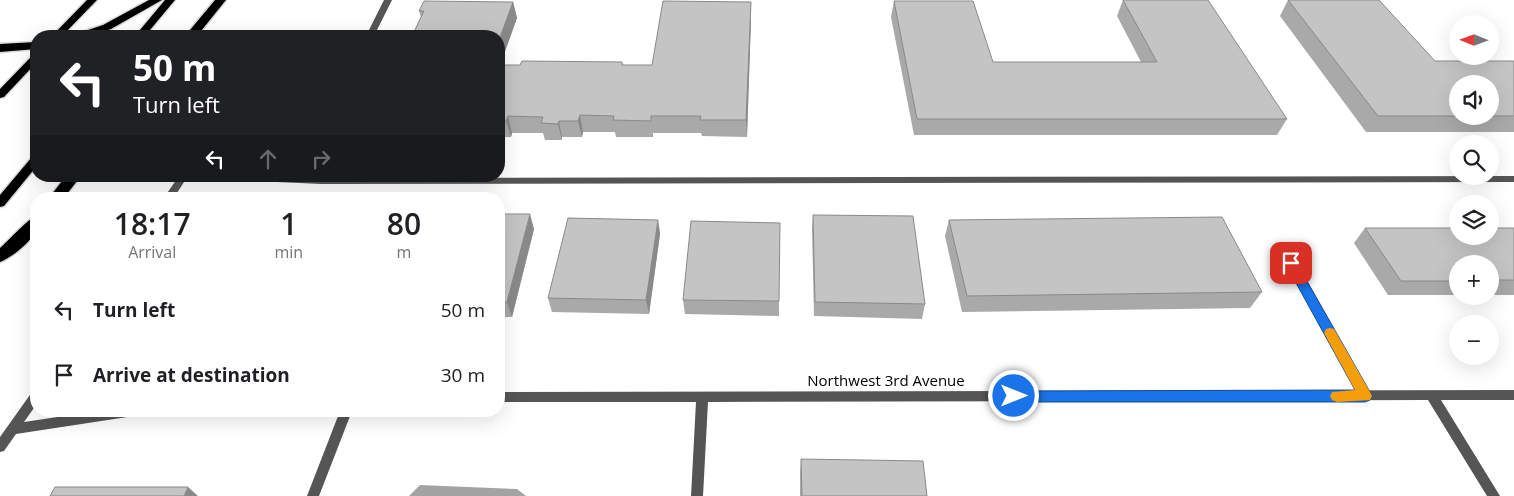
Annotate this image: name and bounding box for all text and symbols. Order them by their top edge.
north arrow [1449,15,1499,65]
map controls [1449,15,1499,365]
text: 50 m [133,44,216,91]
icon: left [50,50,115,115]
button: sound [1449,75,1499,125]
text: Turn left [133,89,220,119]
button: search [1449,135,1499,185]
icon: left [201,145,229,173]
icon: ahead [254,145,282,173]
icon: right [307,145,335,173]
button: layers [1449,195,1499,245]
text: 18:17 [114,203,191,244]
text: 1 [280,203,297,244]
text: 80 [387,203,421,244]
text: Arrival [128,241,176,263]
text: min [274,241,303,263]
text: m [397,241,411,263]
pin [1270,242,1312,284]
icon: arrive [1277,249,1305,277]
button: + [1449,255,1499,305]
icon: left [50,296,78,324]
text: Turn left [93,297,175,323]
text: 50 m [441,297,485,323]
button: − [1449,315,1499,365]
icon: arrive [50,361,78,389]
text: Arrive at destination [93,362,290,388]
text: 30 m [441,362,485,388]
position arrow [987,369,1039,421]
street label: Northwest 3rd Avenue [807,370,965,390]

